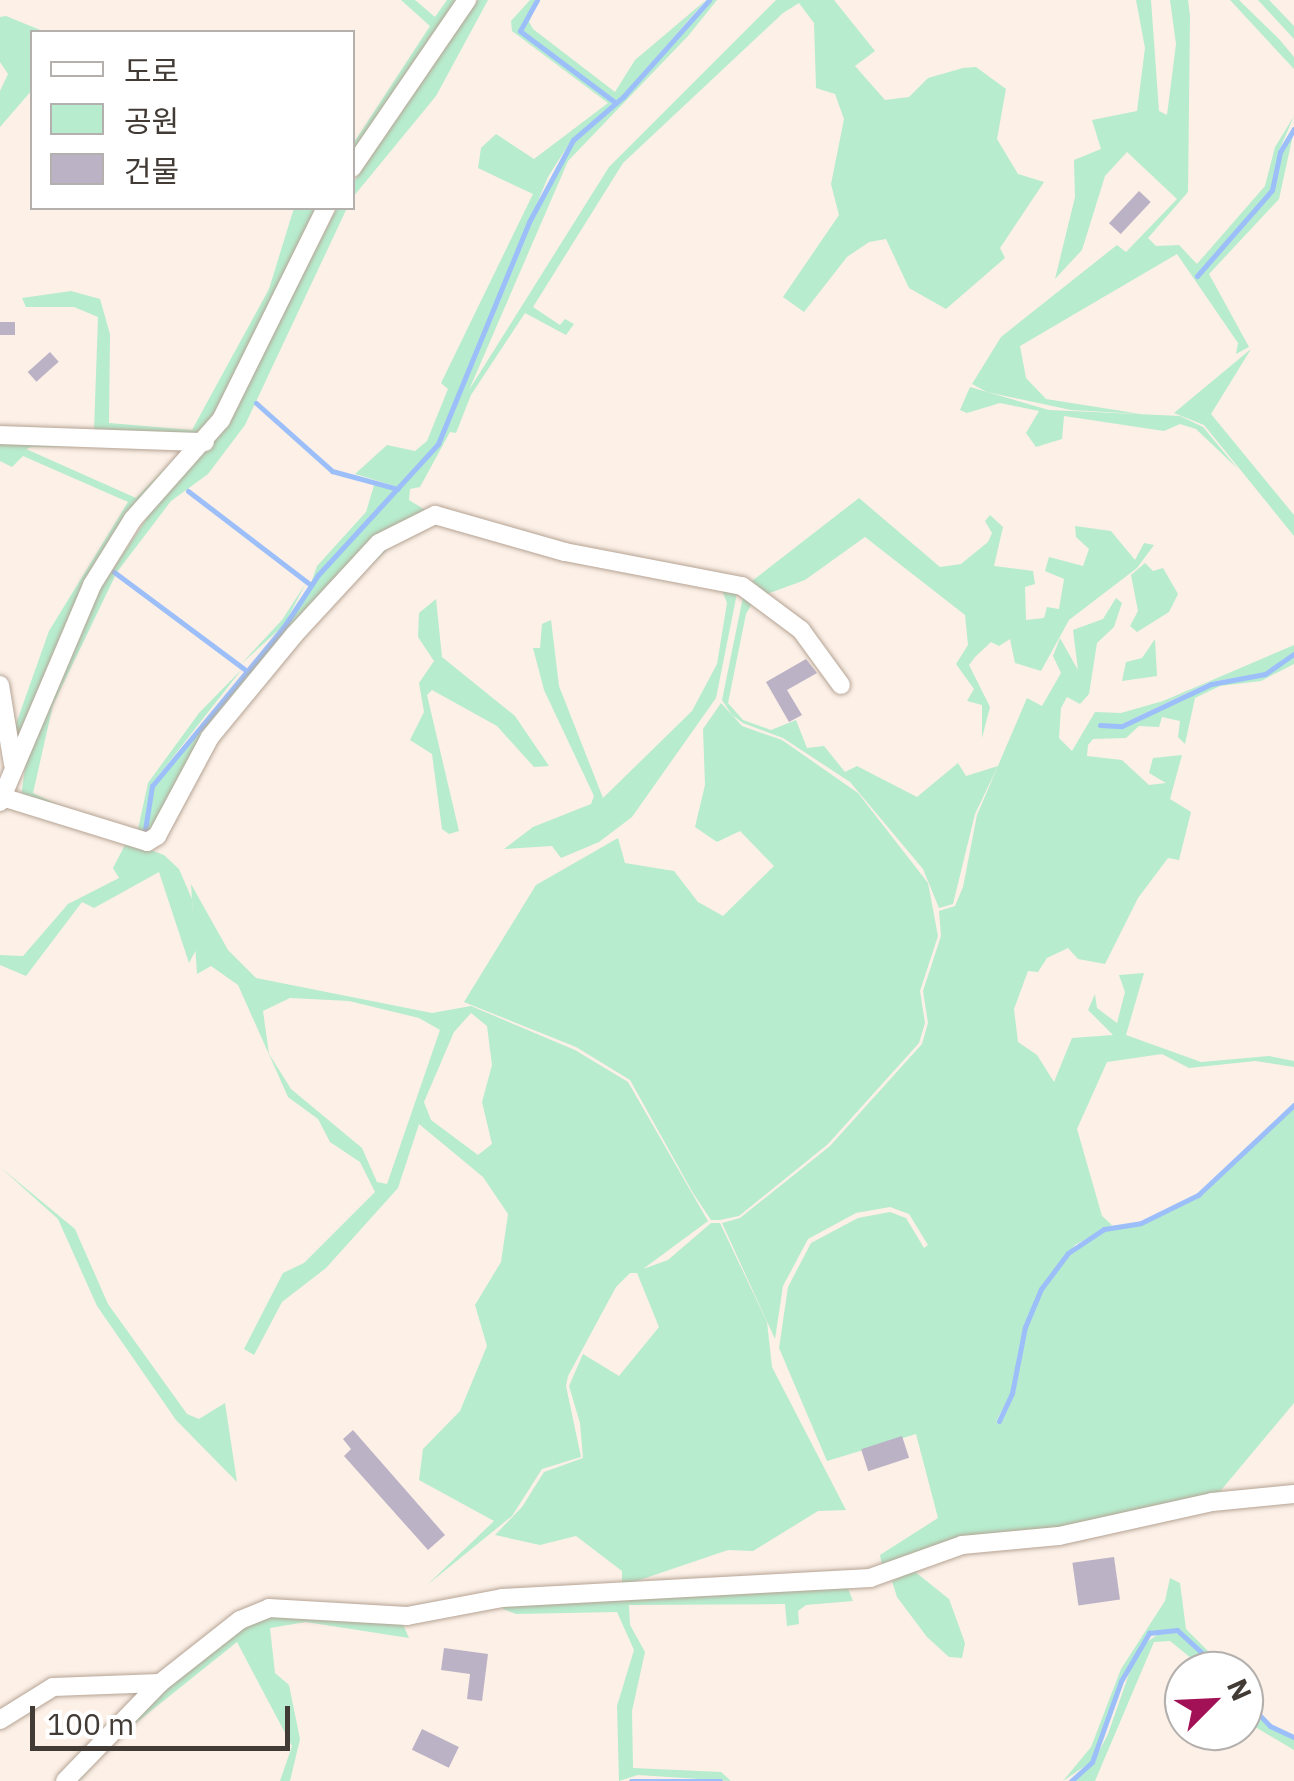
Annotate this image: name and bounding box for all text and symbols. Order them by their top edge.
legend [30,30,355,210]
text: 도로 [124,51,179,90]
text: 공원 [124,101,179,140]
text: 건물 [124,151,179,190]
north arrow [1164,1651,1264,1751]
text: N [1219,1673,1261,1706]
scale bar [35,1686,295,1748]
text: 100 m [47,1704,134,1743]

